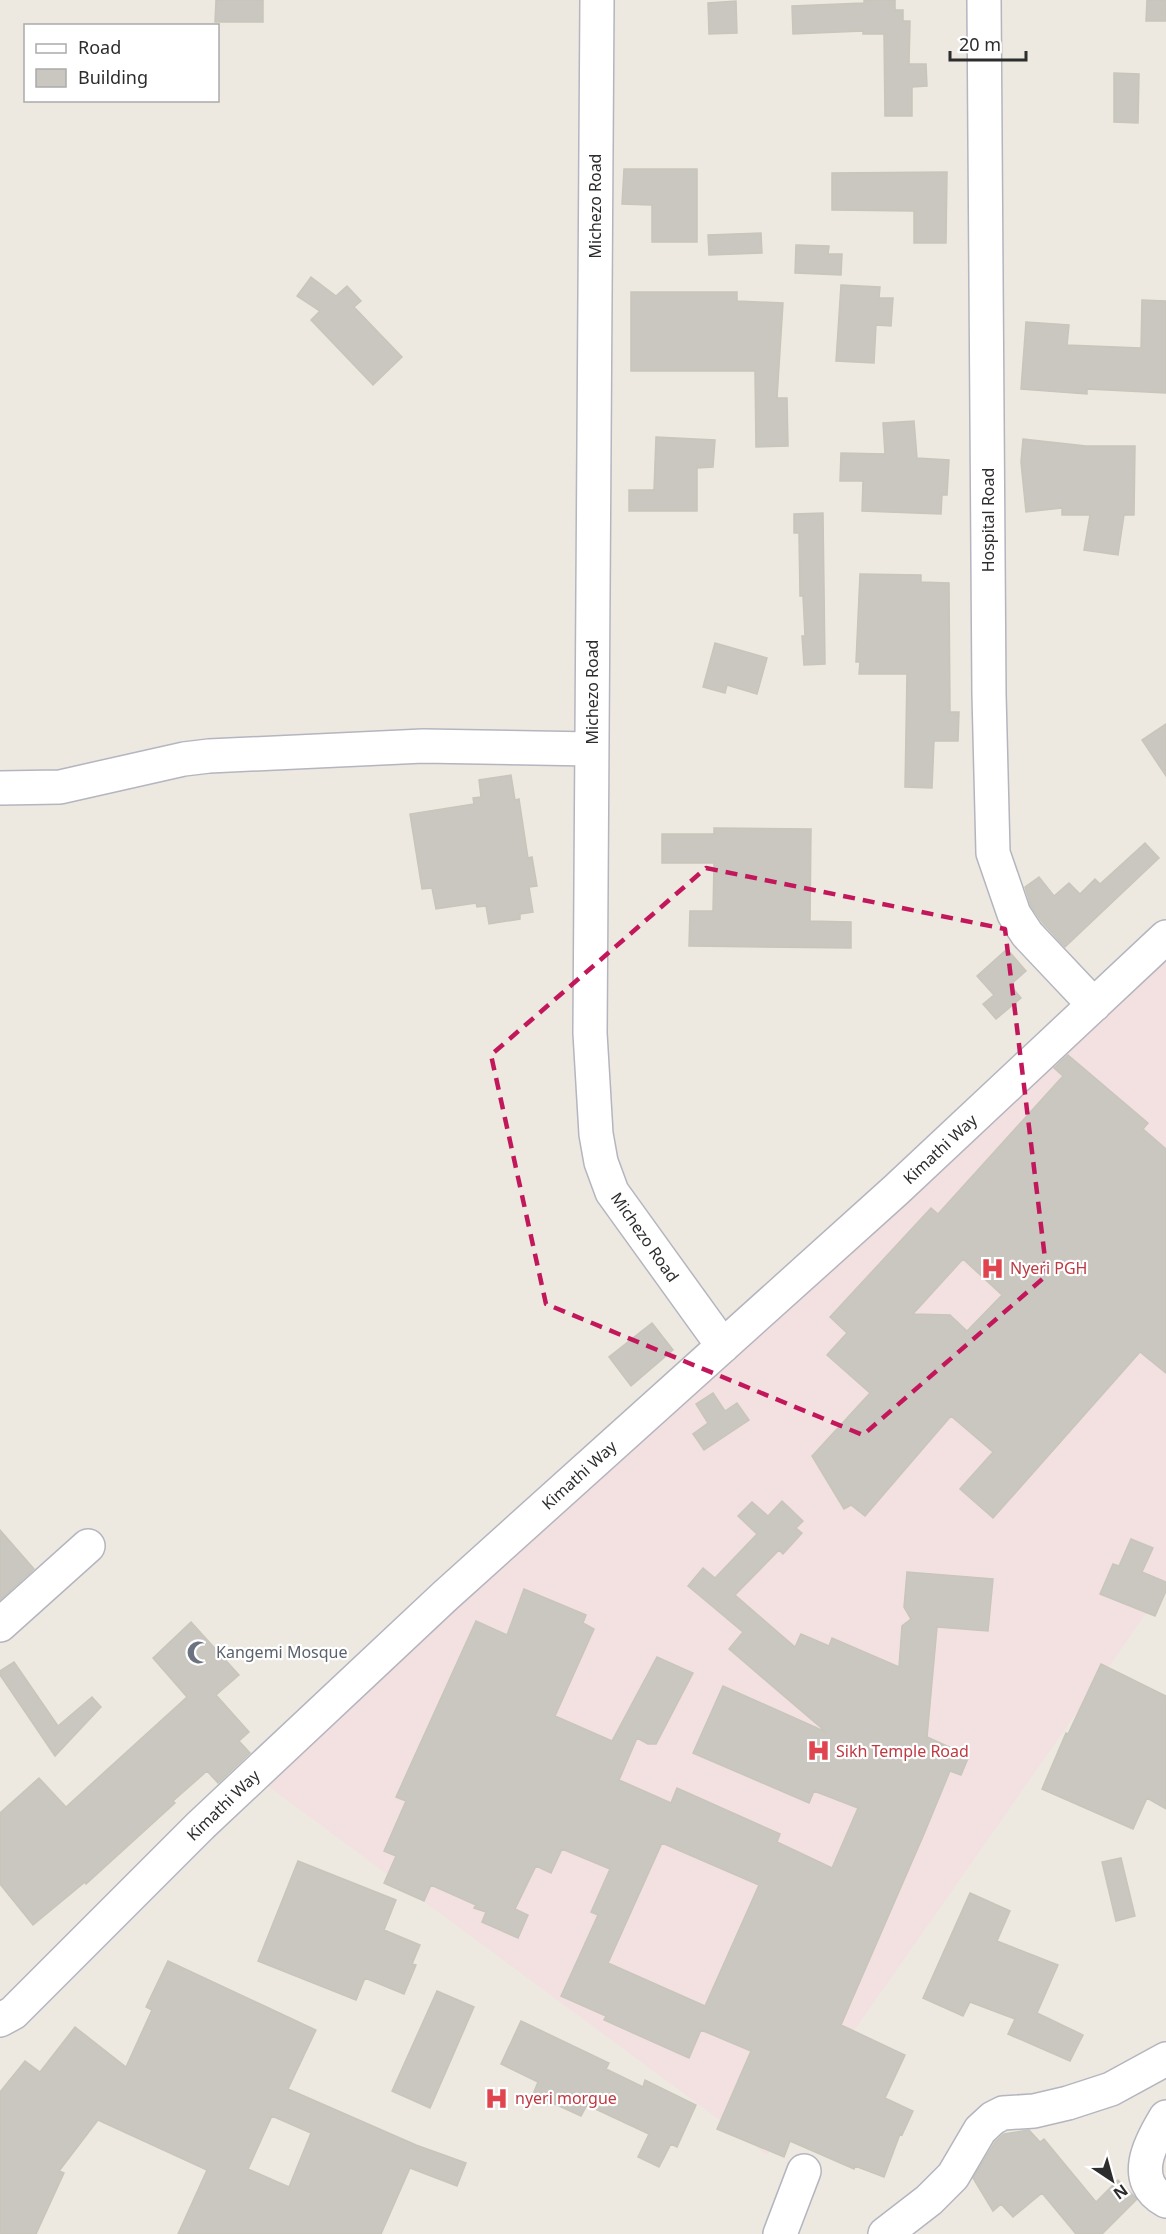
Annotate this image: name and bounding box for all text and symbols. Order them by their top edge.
legend [24,24,219,102]
scale bar [950,24,1026,62]
text: 20 m [959,32,1001,56]
text: Road [78,35,121,59]
text: Building [78,65,148,89]
street label: Michezo Road [584,154,606,258]
street label: Hospital Road [977,468,999,572]
street label: Michezo Road [581,640,603,744]
street label: Kimathi Way [898,1108,982,1189]
street label: Michezo Road [606,1188,684,1286]
hospital icon: Nyeri PGH [979,1255,1005,1281]
place label: Nyeri PGH [1010,1257,1087,1279]
street label: Kimathi Way [537,1435,622,1514]
mosque icon: Kangemi Mosque [185,1639,211,1665]
place label: Kangemi Mosque [216,1641,348,1663]
hospital icon: Sikh Temple Road [805,1738,831,1764]
place label: Sikh Temple Road [836,1740,969,1762]
street label: Kimathi Way [182,1764,265,1845]
hospital icon: nyeri morgue [484,2085,510,2111]
place label: nyeri morgue [515,2087,617,2109]
north arrow [1082,2150,1142,2210]
text: N [1109,2179,1133,2205]

